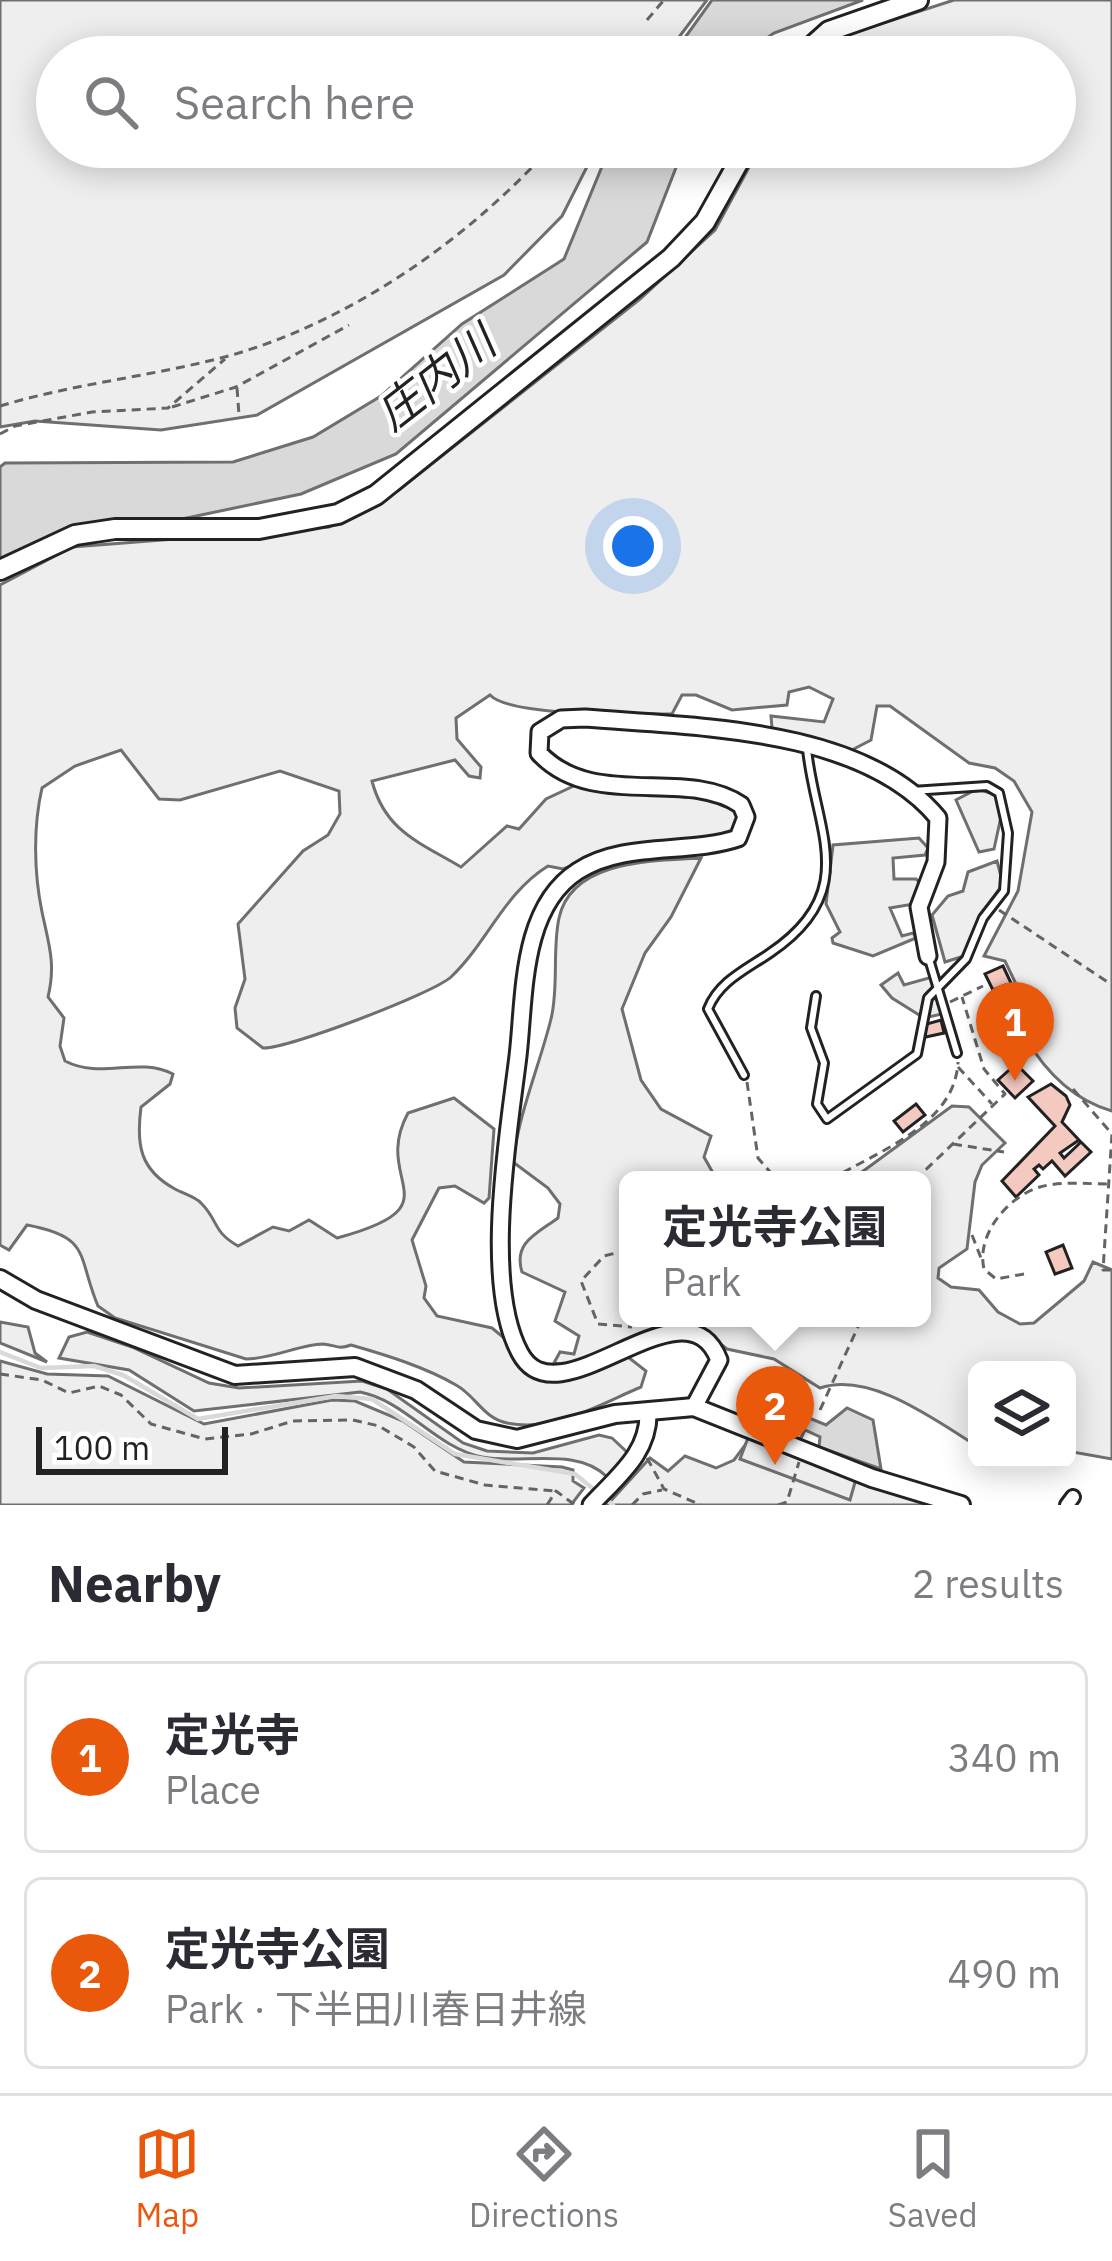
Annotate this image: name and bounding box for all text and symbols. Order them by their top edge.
search box [36,36,1076,168]
icon: search [78,69,144,135]
text: Search here [174,73,415,131]
water label: 庄内川 [364,310,509,441]
your location [603,516,663,576]
pin: 1 [976,982,1054,1081]
popup [619,1171,931,1327]
text: 定光寺公園 [662,1197,888,1255]
text: Park [662,1256,741,1307]
map controls [968,1361,1076,1469]
button: layers [968,1361,1076,1469]
pin: 2 [736,1366,814,1465]
scale bar [36,1421,228,1474]
text: 100 m [54,1426,150,1469]
text: Nearby [48,1550,221,1616]
text: 2 results [912,1558,1064,1609]
text: 定光寺 [165,1705,300,1763]
text: 1 [78,1732,102,1783]
text: 340 m [948,1732,1061,1783]
text: Place [165,1764,261,1815]
text: 定光寺公園 [165,1919,390,1977]
text: 2 [78,1948,102,1999]
text: 490 m [948,1948,1061,1999]
text: Park · 下半田川春日井線 [165,1983,587,2034]
tab: Map [134,2121,200,2236]
tab: Directions [469,2121,619,2236]
tab: Saved [888,2121,978,2236]

